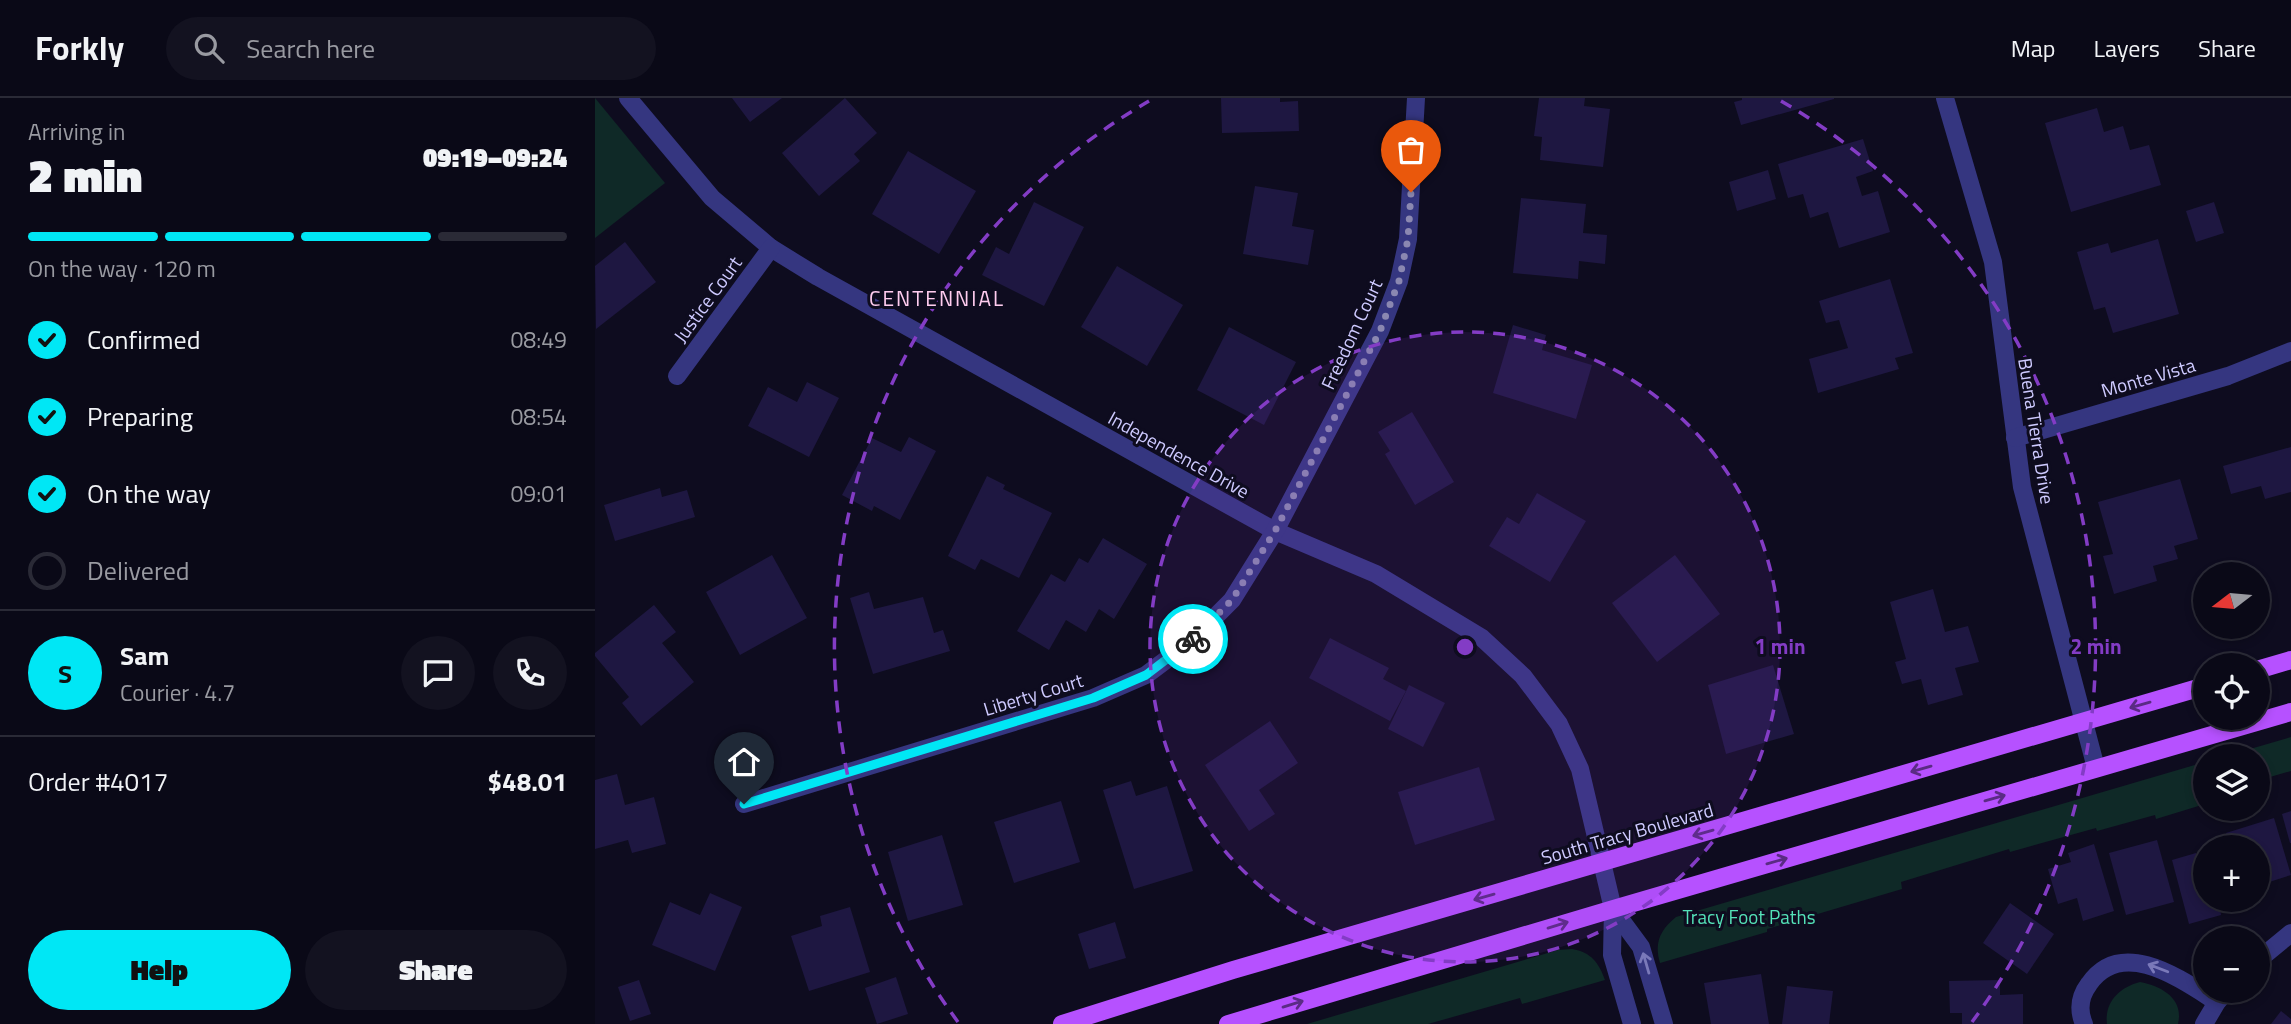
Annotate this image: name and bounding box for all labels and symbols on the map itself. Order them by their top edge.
pin [1381,120,1441,192]
street label: Justice Court [666,249,749,348]
street label: Freedom Court [1313,274,1389,394]
district label: CENTENNIAL [869,282,1005,314]
street label: Monte Vista [2098,350,2199,404]
street label: Buena Tierra Drive [2011,356,2063,506]
street label: Independence Drive [1103,403,1255,505]
north arrow [2193,562,2270,639]
courier [1158,604,1228,674]
text: 1 min [1754,630,1806,662]
text: 2 min [2070,630,2122,662]
centre of rings [1453,635,1477,659]
street label: Liberty Court [980,665,1087,723]
one-way arrow [2129,700,2151,713]
pin [714,732,774,804]
one-way arrow [1910,763,1932,776]
one-way arrow [1984,790,2006,803]
street label: South Tracy Boulevard [1537,795,1717,871]
one-way arrow [1692,827,1714,840]
one-way arrow [1765,854,1787,867]
one-way arrow [1474,891,1496,904]
park label: Tracy Foot Paths [1683,902,1816,931]
one-way arrow [1547,918,1569,931]
one-way arrow [1639,952,1652,974]
one-way arrow [2148,961,2169,974]
one-way arrow [1282,997,1304,1010]

